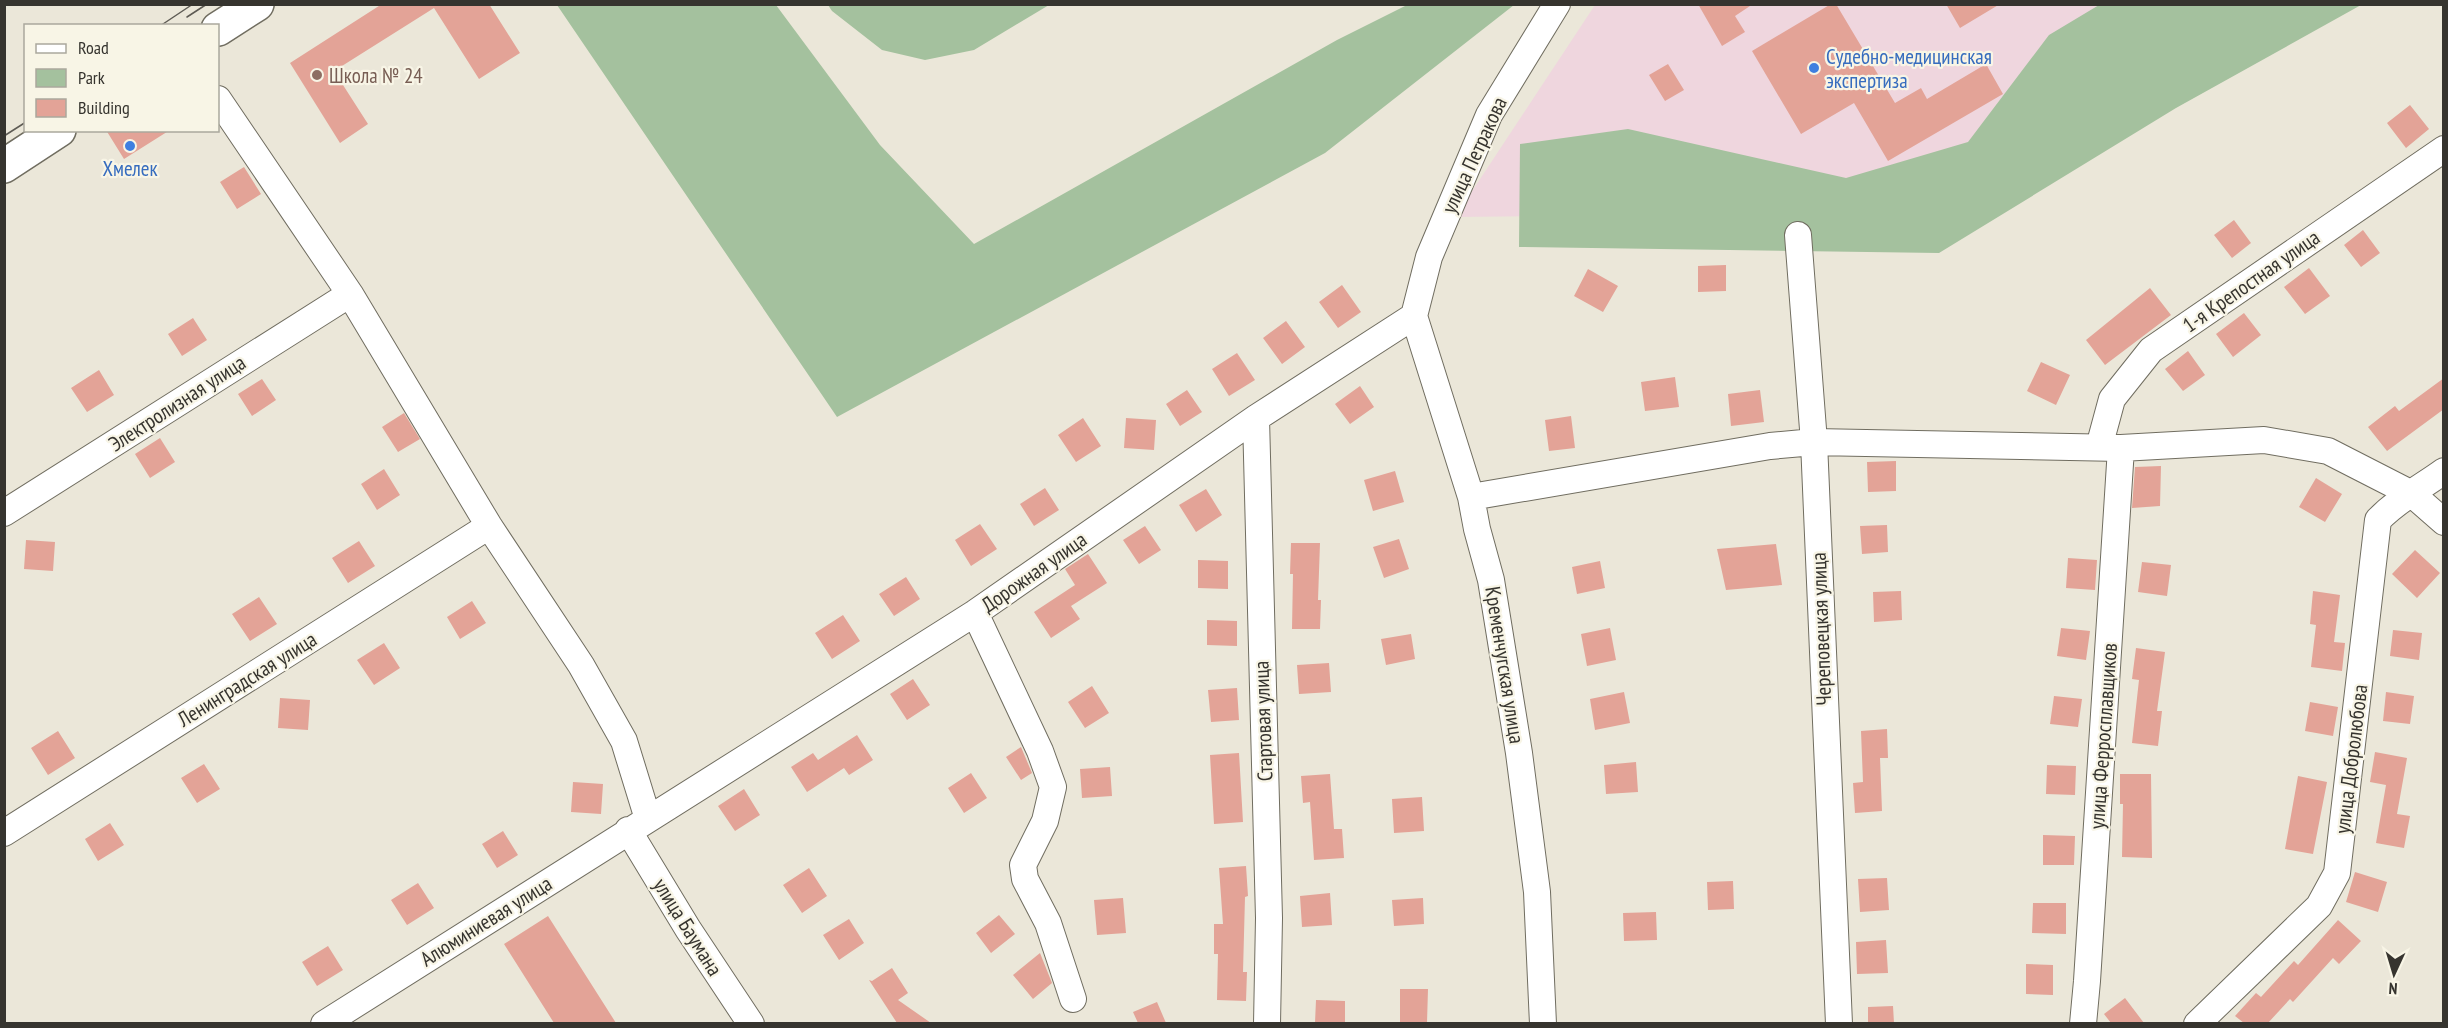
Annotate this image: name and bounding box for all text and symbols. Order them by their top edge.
legend [24,24,219,132]
text: Road [78,36,109,59]
place label: Судебно-медицинская экспертиза [1826,43,1992,94]
marker: Судебно-медицинская экспертиза [1807,61,1821,75]
place label: Школа № 24 [329,62,423,89]
text: Park [78,66,105,89]
marker: Школа № 24 [310,68,324,82]
street label: улица Петракова [1435,92,1513,218]
text: Building [78,96,130,119]
marker: Хмелек [123,139,137,153]
place label: Хмелек [102,155,158,182]
street label: 1-я Крепостная улица [2177,224,2325,338]
street label: Электролизная улица [104,349,250,457]
street label: Дорожная улица [976,526,1092,618]
street label: Череповецкая улица [1805,552,1837,706]
street label: Кременчугская улица [1479,585,1531,745]
street label: Ленинградская улица [171,625,322,733]
street label: улица Ферросплавщиков [2083,642,2123,830]
street label: Стартовая улица [1247,660,1279,782]
street label: улица Добролюбова [2328,683,2374,835]
street label: Алюминиевая улица [415,870,557,972]
street label: улица Баумана [647,873,729,981]
north arrow [2364,944,2424,1004]
text: N [2388,979,2398,999]

